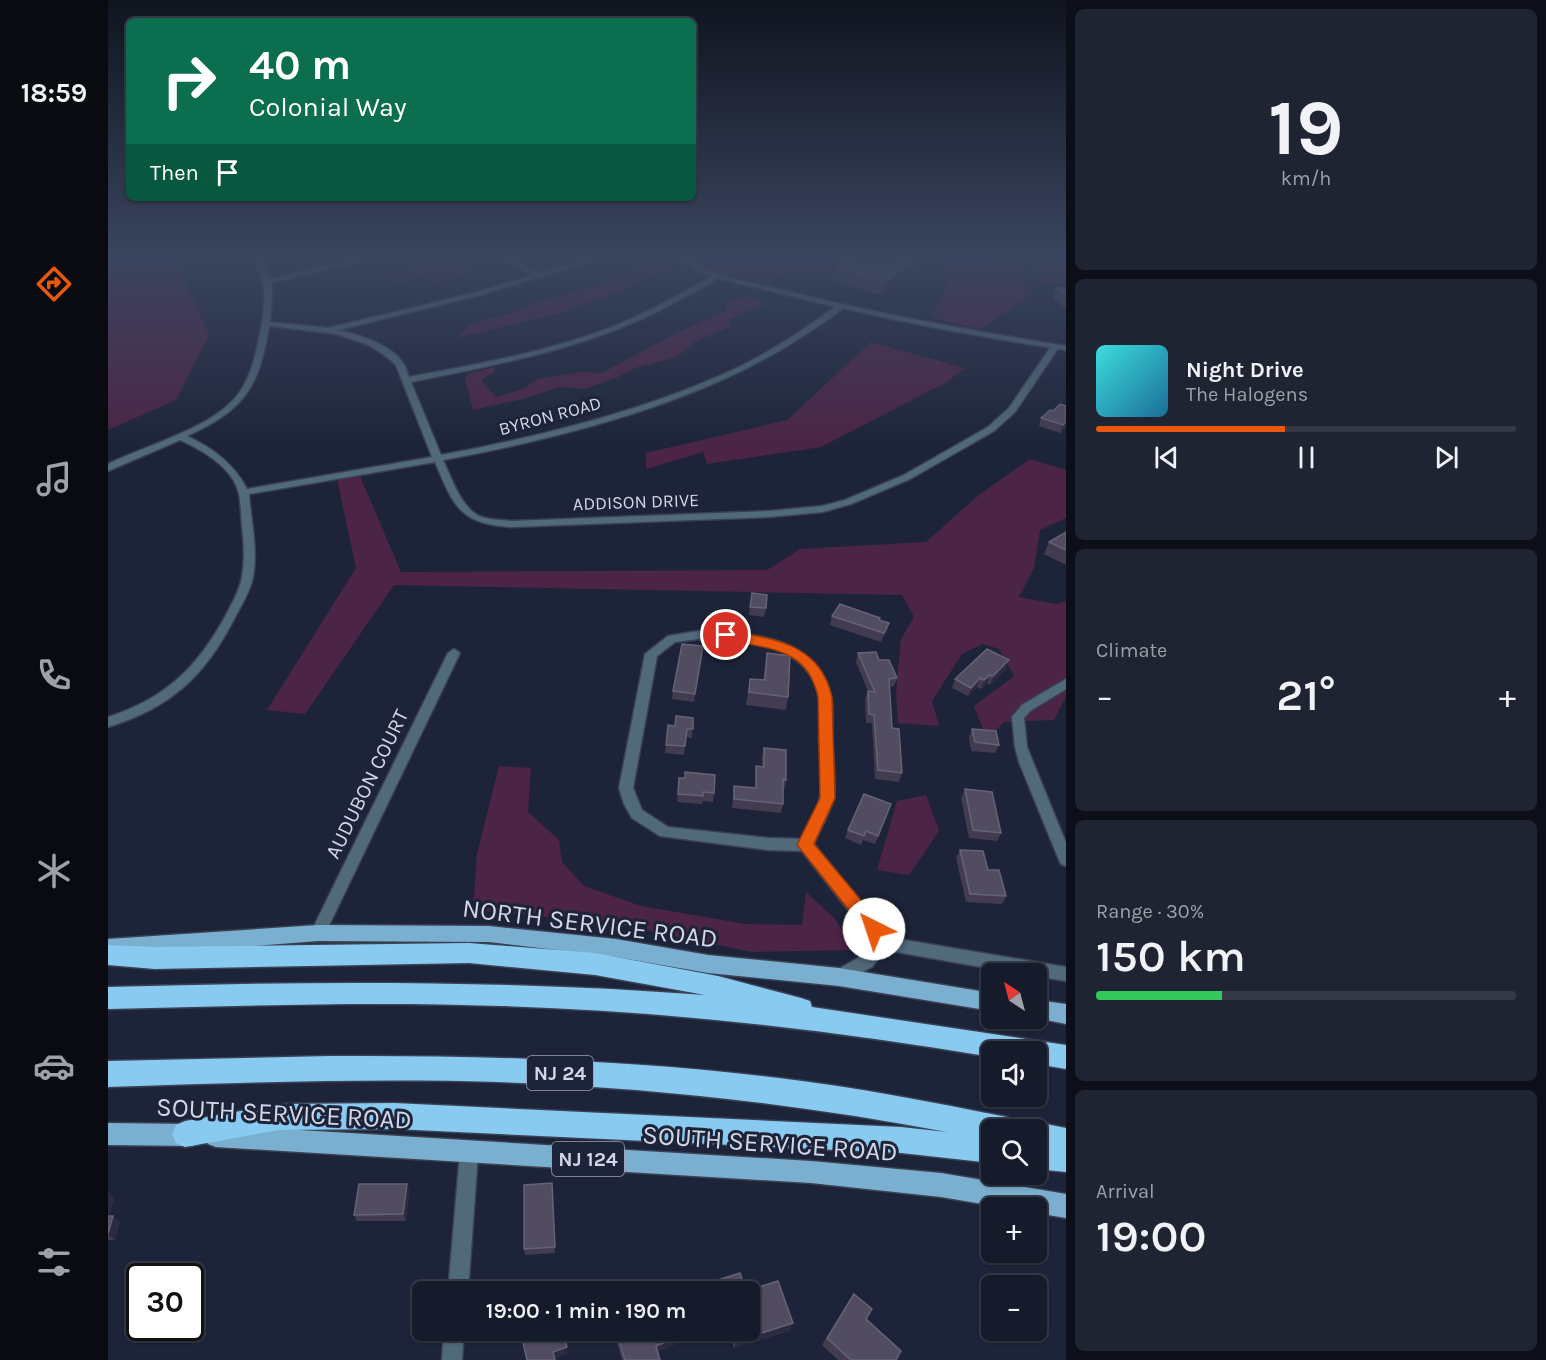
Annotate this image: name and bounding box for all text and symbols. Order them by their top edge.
text: 40 m [249,40,351,90]
icon: right [150,42,228,120]
text: 18:59 [21,77,87,109]
text: 19 [1268,82,1344,174]
text: Colonial Way [249,91,407,123]
icon: arrive [211,156,244,189]
text: Then [150,160,199,186]
text: km/h [1281,167,1331,190]
icon: directions [33,263,75,305]
text: Night Drive [1186,357,1304,383]
text: The Halogens [1186,383,1308,406]
street label: BYRON ROAD [496,392,604,440]
icon: previous [1150,441,1183,474]
icon: pause [1290,441,1323,474]
icon: next [1430,441,1463,474]
icon: music [33,458,75,500]
street label: ADDISON DRIVE [572,489,700,515]
pin [700,609,751,660]
icon: arrive [709,618,742,651]
text: Climate [1096,639,1167,662]
icon: phone [33,654,75,696]
text: 21° [1276,669,1336,721]
text: − [1096,677,1113,715]
text: + [1499,677,1516,715]
street label: AUDUBON COURT [321,705,414,862]
icon: climate [33,850,75,892]
street label: NORTH SERVICE ROAD [461,892,719,955]
position arrow [842,897,906,961]
text: Range · 30% [1096,900,1204,923]
text: 150 km [1096,930,1246,982]
north arrow [981,963,1047,1029]
map controls [981,963,1047,1341]
button: sound [981,1041,1047,1107]
icon: car [33,1045,75,1087]
road number: NJ 24 [527,1056,593,1090]
street label: SOUTH SERVICE ROAD [155,1091,412,1136]
street label: SOUTH SERVICE ROAD [641,1119,899,1168]
button: search [981,1119,1047,1185]
road number: NJ 124 [552,1142,624,1176]
text: Arrival [1096,1180,1155,1203]
button: + [981,1197,1047,1263]
text: 19:00 [1096,1210,1206,1262]
icon: filters [33,1241,75,1283]
speed limit sign: 30 [126,1263,204,1341]
button: − [981,1275,1047,1341]
text: 19:00 · 1 min · 190 m [486,1298,686,1324]

